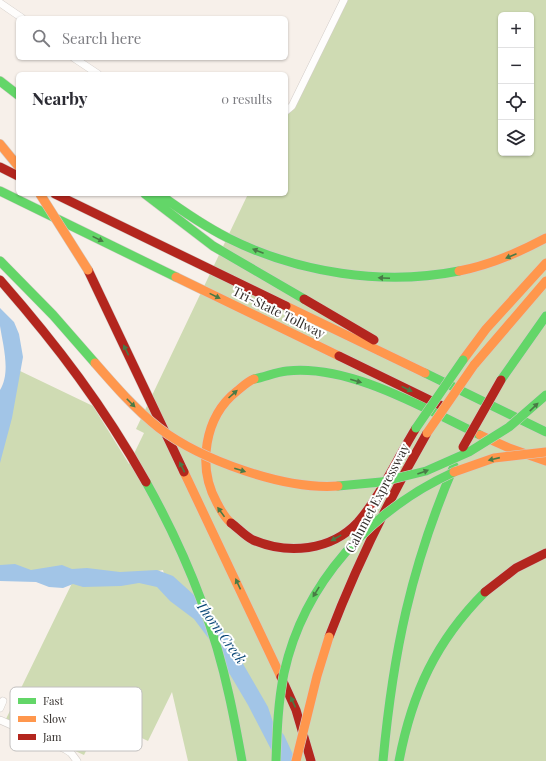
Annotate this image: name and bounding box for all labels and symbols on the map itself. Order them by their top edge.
one-way arrow [92,236,104,242]
one-way arrow [251,248,263,254]
one-way arrow [506,253,517,259]
one-way arrow [377,275,390,281]
street label: Tri-State Tollway [230,282,329,342]
one-way arrow [209,293,221,299]
one-way arrow [123,344,129,355]
one-way arrow [351,378,363,384]
one-way arrow [402,386,413,392]
one-way arrow [228,389,239,398]
one-way arrow [126,398,135,408]
one-way arrow [529,402,539,412]
street label: Calumet Expressway [341,440,413,555]
one-way arrow [487,456,500,462]
one-way arrow [179,461,185,473]
one-way arrow [234,468,246,474]
one-way arrow [417,469,429,475]
one-way arrow [217,506,225,517]
one-way arrow [330,534,342,541]
one-way arrow [235,579,241,590]
one-way arrow [312,587,320,597]
water label: Thorn Creek [192,596,251,668]
legend [10,687,142,751]
text: Fast [43,693,63,708]
one-way arrow [289,696,295,708]
text: Slow [43,711,67,726]
text: Jam [42,729,62,744]

